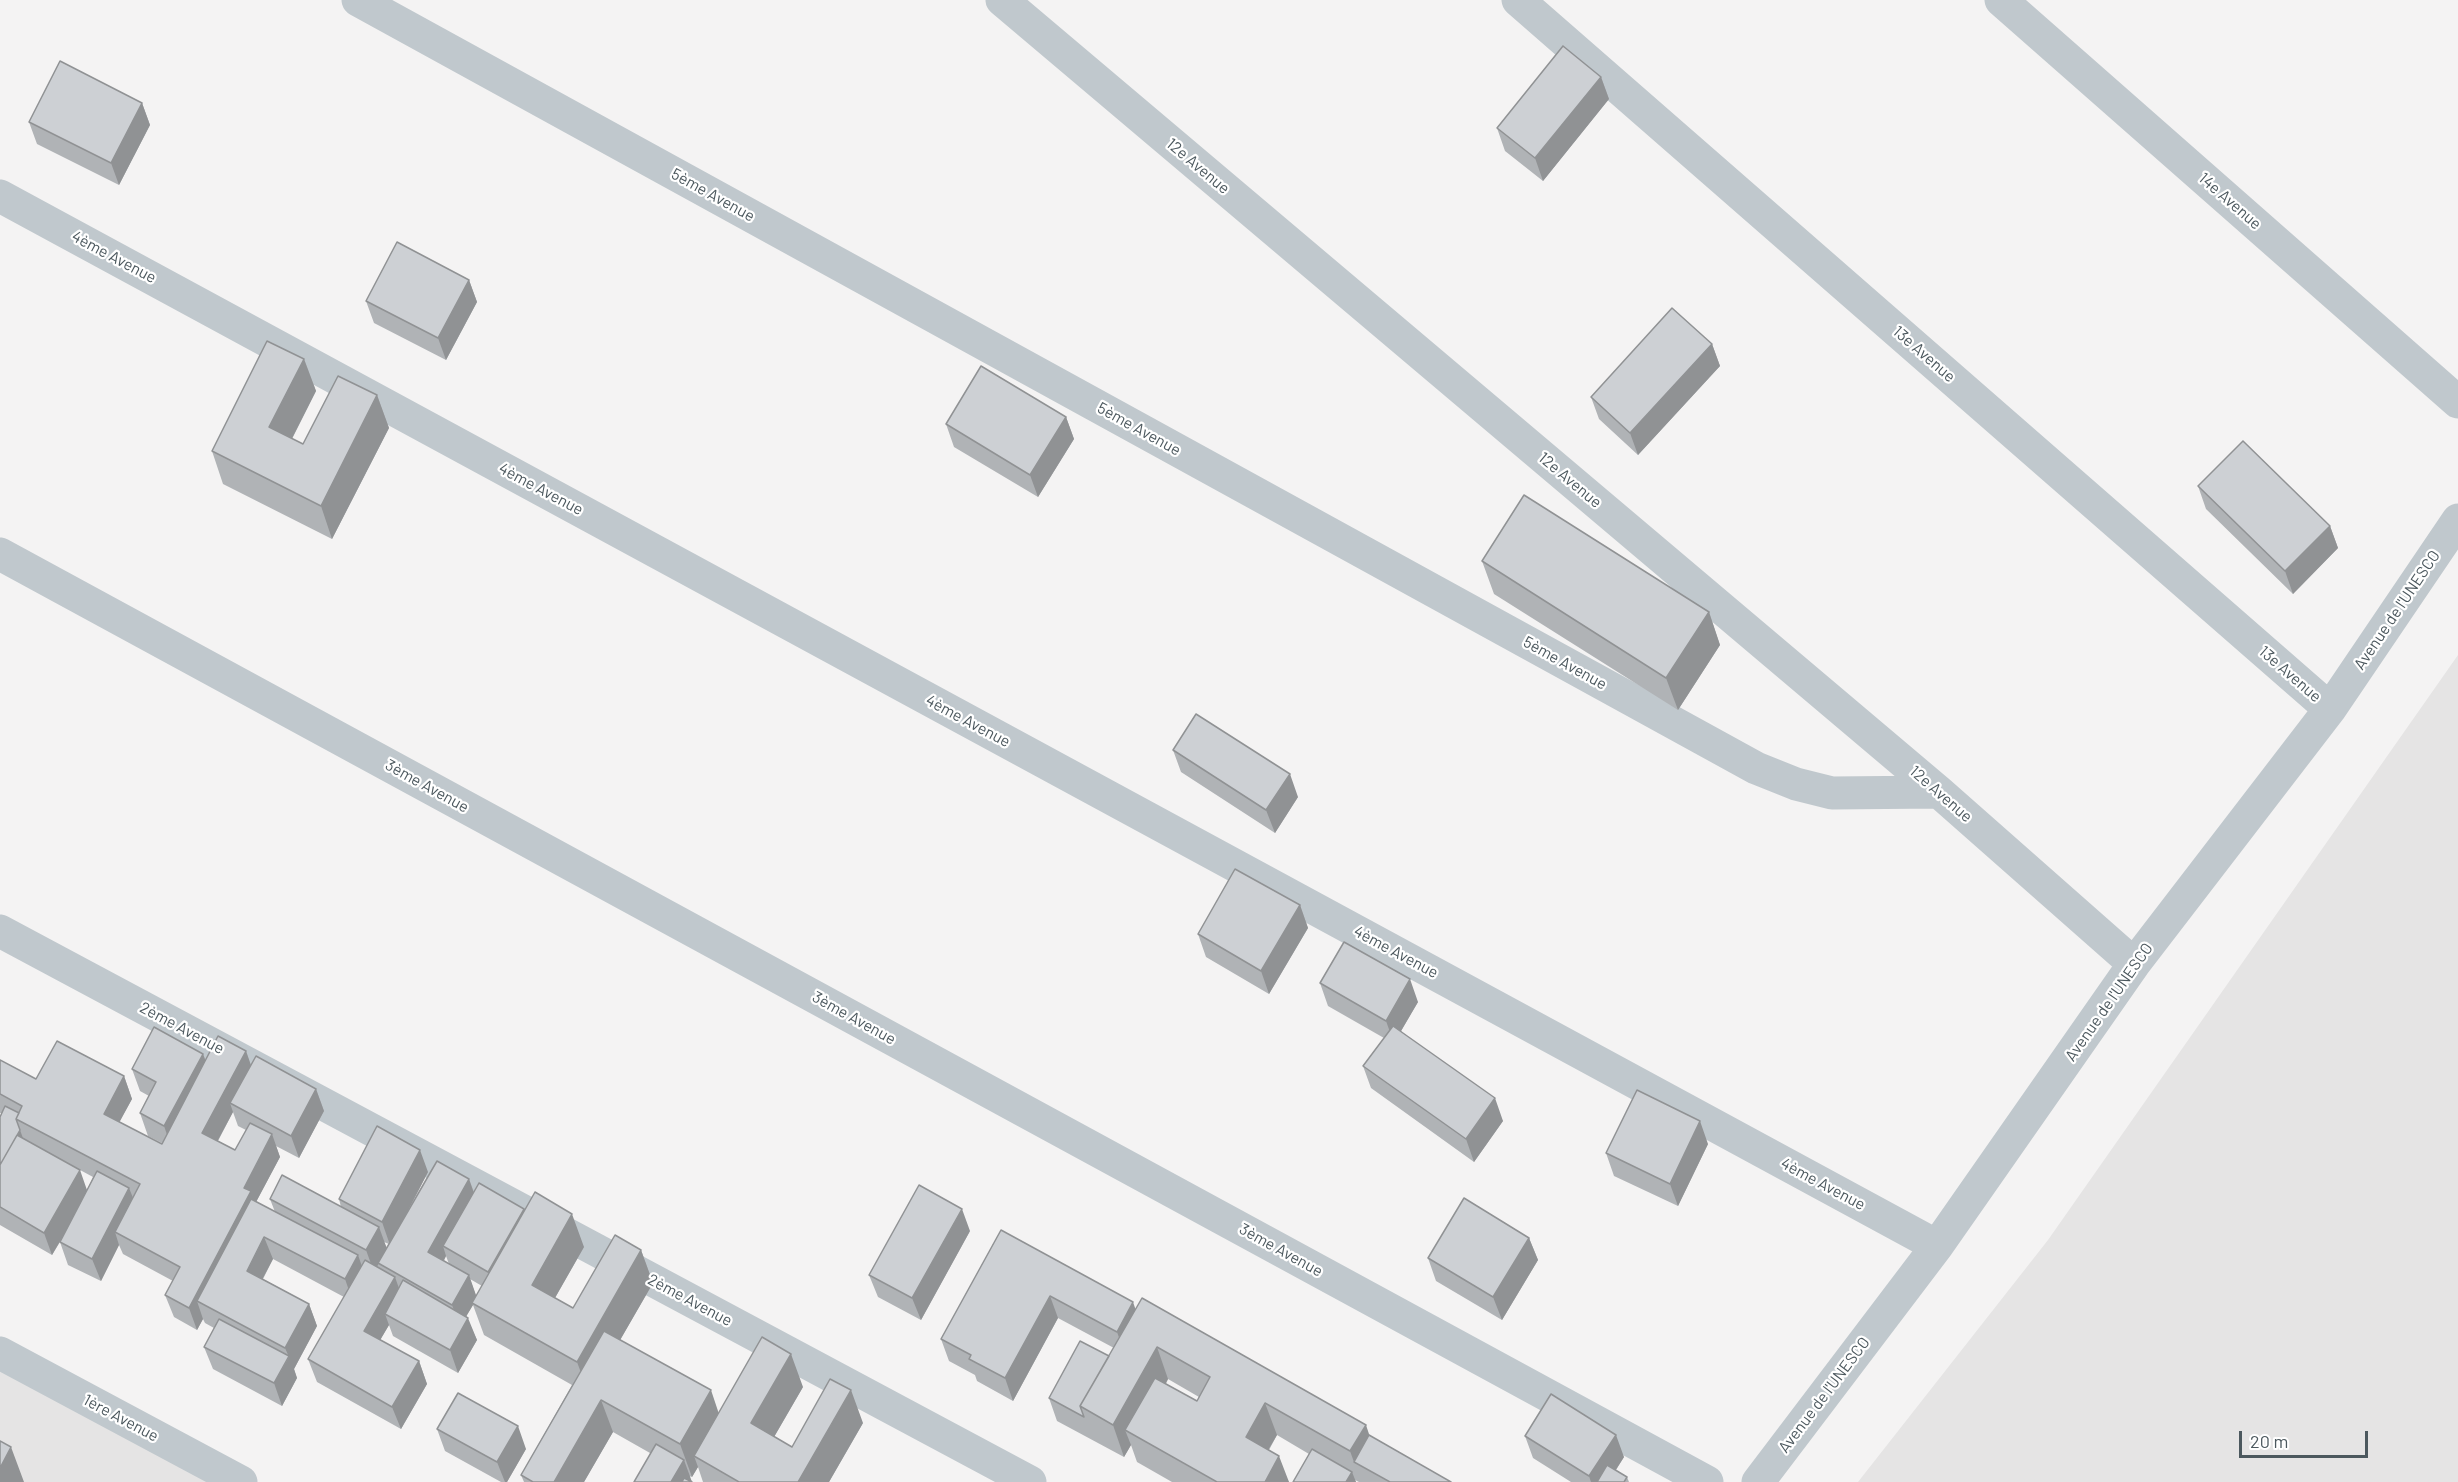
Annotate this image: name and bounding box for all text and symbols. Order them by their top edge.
street label: 12e Avenue [1162,134,1234,198]
street label: 5ème Avenue [668,164,758,226]
street label: 14e Avenue [2195,168,2265,234]
street label: 4ème Avenue [68,227,160,287]
street label: 13e Avenue [1889,322,1959,386]
street label: 5ème Avenue [1094,398,1184,460]
street label: 12e Avenue [1534,448,1606,512]
street label: 4ème Avenue [495,459,587,519]
street label: Avenue de l'UNESCO [2350,547,2444,673]
street label: 5ème Avenue [1520,632,1610,694]
street label: 13e Avenue [2255,642,2325,706]
street label: 4ème Avenue [922,691,1014,751]
street label: 3ème Avenue [382,755,472,817]
street label: 12e Avenue [1906,762,1976,826]
street label: 4ème Avenue [1350,922,1442,982]
street label: Avenue de l'UNESCO [2061,939,2157,1065]
street label: 3ème Avenue [809,987,899,1049]
street label: 2ème Avenue [137,998,227,1058]
street label: 4ème Avenue [1777,1154,1869,1214]
street label: 3ème Avenue [1236,1219,1326,1281]
street label: 2ème Avenue [645,1270,735,1330]
street label: Avenue de l'UNESCO [1774,1333,1874,1457]
street label: 1ère Avenue [80,1390,162,1446]
scale bar [2242,1419,2371,1457]
text: 20 m [2250,1430,2288,1452]

